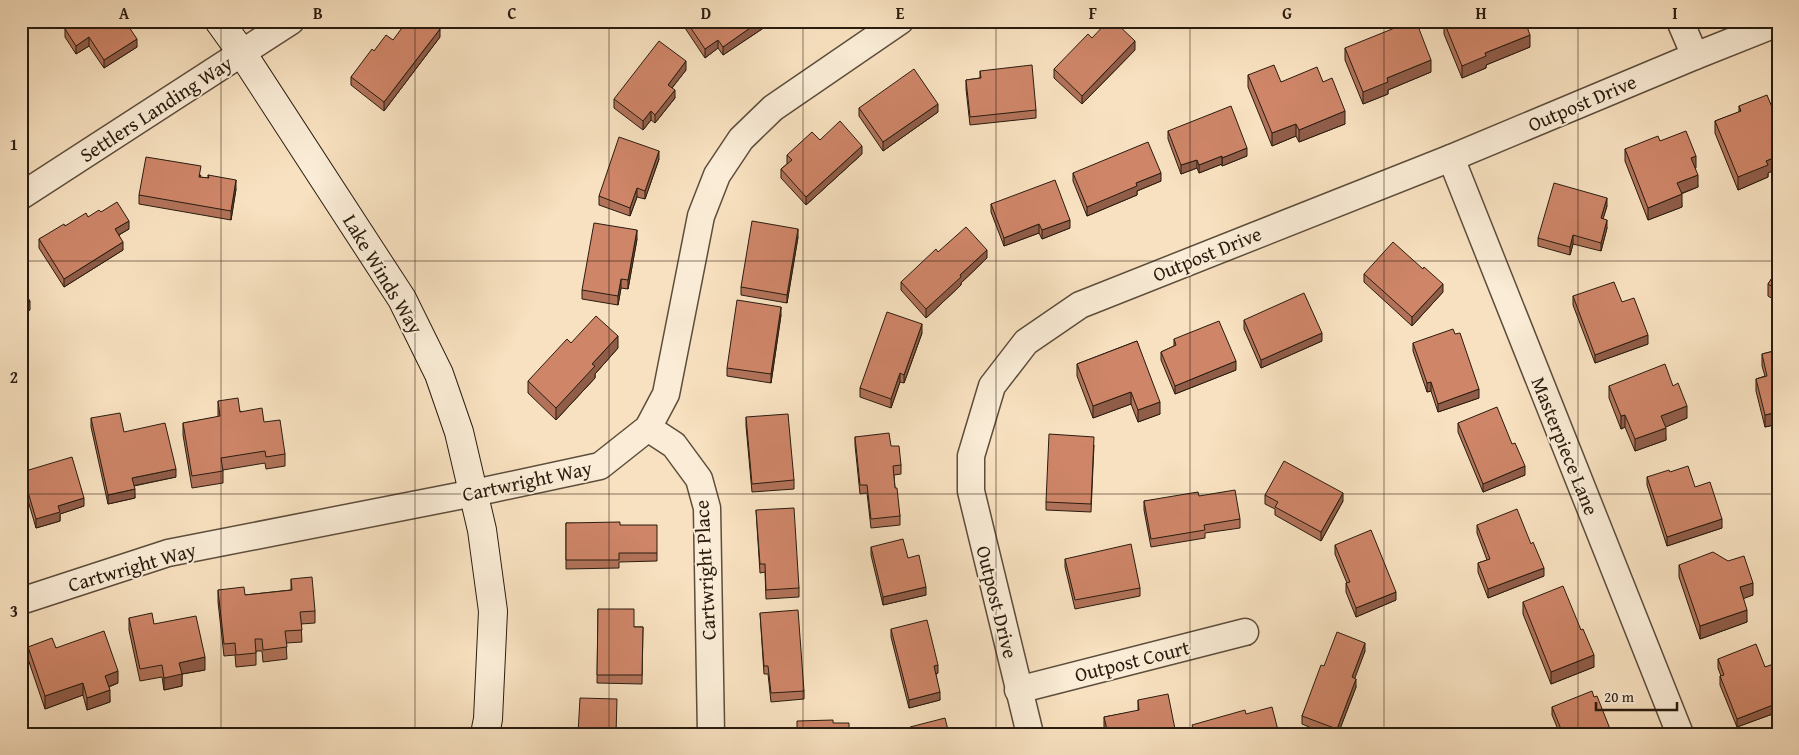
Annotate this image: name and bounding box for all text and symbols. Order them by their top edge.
text: A [119,1,130,25]
text: B [313,1,323,25]
text: C [507,1,517,25]
text: D [701,1,711,25]
text: E [896,1,905,25]
text: F [1089,1,1097,25]
text: G [1282,1,1292,25]
text: H [1475,1,1487,25]
text: I [1672,1,1678,25]
street label: Settlers Landing Way [74,48,238,169]
street label: Outpost Drive [1523,67,1641,138]
text: 1 [10,132,18,156]
street label: Lake Winds Way [336,208,431,339]
street label: Outpost Drive [1148,218,1266,289]
text: 2 [10,365,18,389]
street label: Masterpiece Lane [1525,372,1606,519]
street label: Cartwright Way [459,453,594,508]
street label: Cartwright Place [686,499,723,641]
street label: Cartwright Way [64,534,199,599]
street label: Outpost Drive [969,542,1026,661]
text: 3 [10,599,18,623]
street label: Outpost Court [1071,632,1192,689]
scale bar [1596,680,1678,712]
text: 20 m [1604,686,1635,707]

